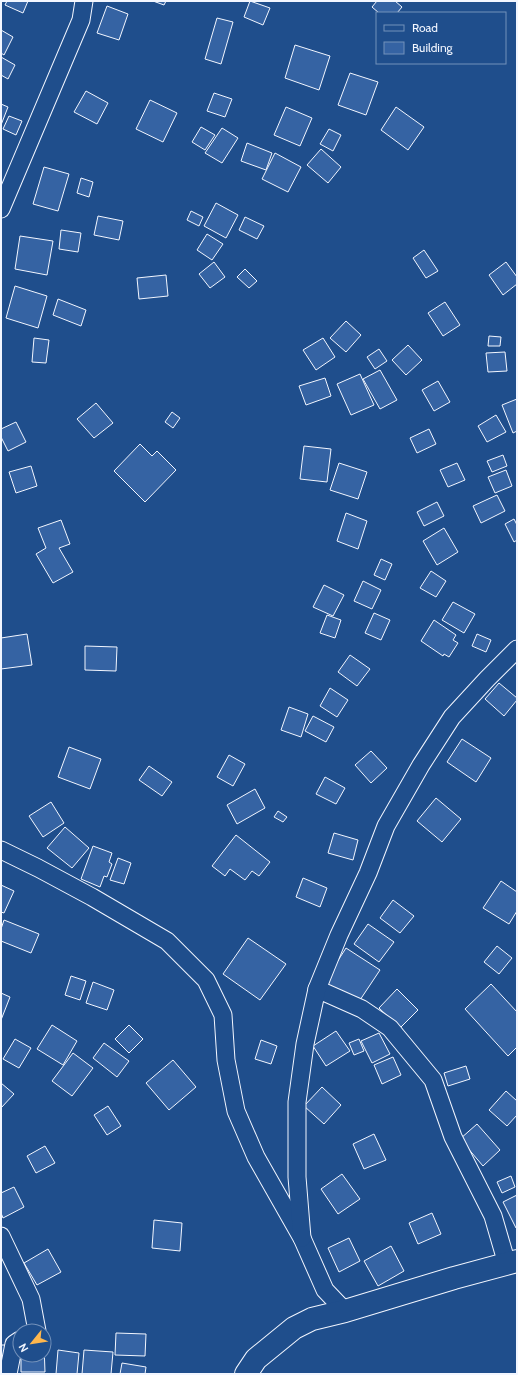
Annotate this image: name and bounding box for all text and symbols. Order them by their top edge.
legend [376,12,506,64]
text: Road [412,20,438,35]
text: Building [412,40,454,55]
north arrow [12,1323,52,1363]
text: N [15,1341,31,1355]

